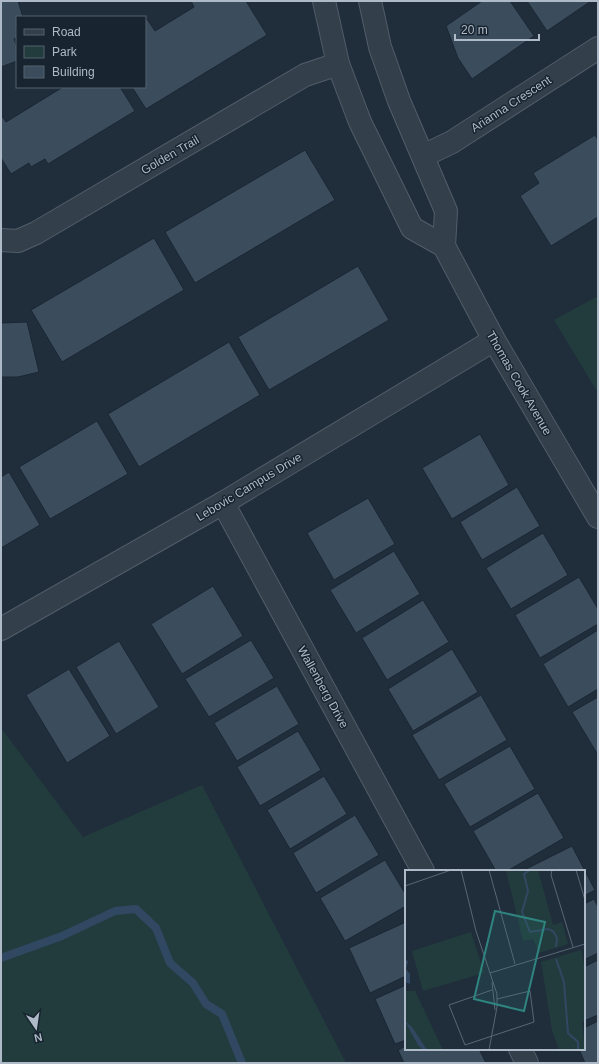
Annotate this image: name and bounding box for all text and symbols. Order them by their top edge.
legend [16,16,146,88]
scale bar [455,16,539,42]
text: 20 m [461,23,488,37]
text: Road [52,25,81,39]
text: Park [52,45,78,59]
text: Building [52,65,95,79]
street label: Arianna Crescent [468,73,554,135]
street label: Golden Trail [138,133,202,177]
street label: Thomas Cook Avenue [483,328,555,438]
street label: Lebovic Campus Drive [194,450,305,524]
street label: Wallenberg Drive [295,644,351,731]
inset map [405,870,585,1050]
north arrow [16,1008,56,1048]
text: N [33,1031,43,1044]

